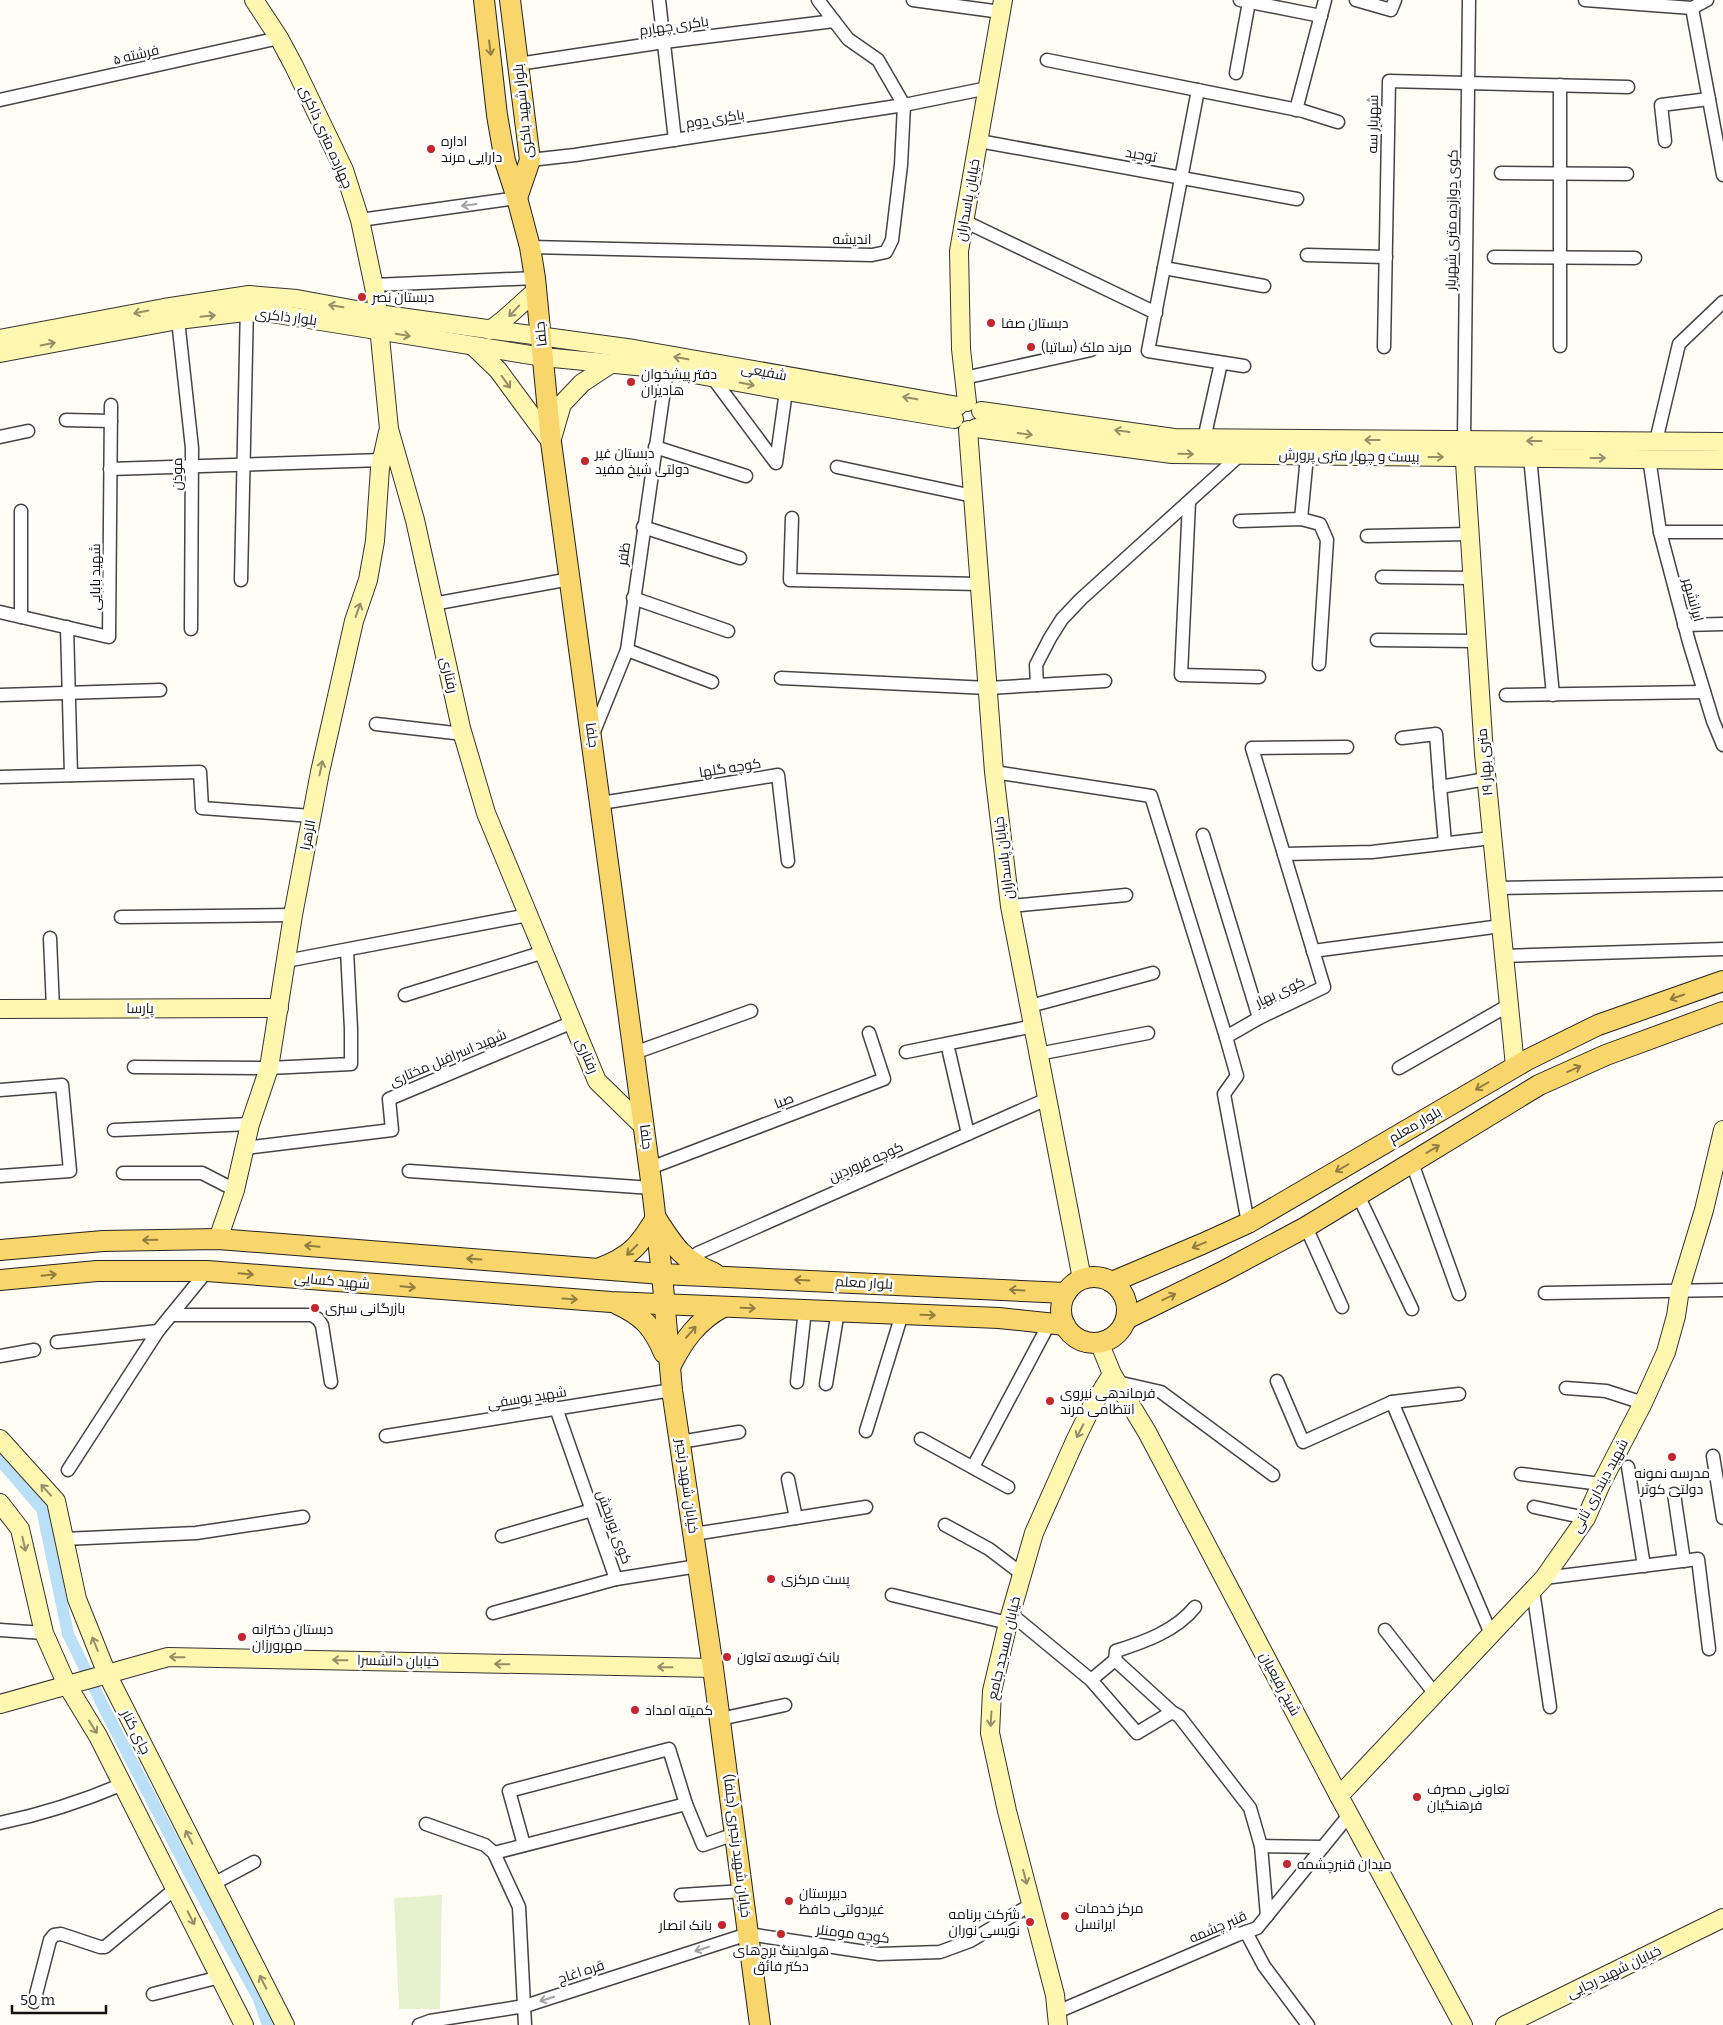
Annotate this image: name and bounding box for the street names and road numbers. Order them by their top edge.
street label: باکری چهارم [638,13,710,40]
street label: فرشته ۵ [111,41,161,69]
street label: بلوار شهید باکری [510,63,536,159]
street label: چهارده متری ذاکری [295,83,356,192]
street label: شهریار سه [1364,94,1382,154]
street label: باکری دوم [684,106,746,133]
street label: توحید [1124,144,1158,166]
street label: کوی دوازده متری شهریار [1442,149,1462,292]
street label: خیابان پاسداران [952,157,985,243]
street label: اندیشه [833,231,871,248]
street label: بلوار ذاکری [254,305,318,329]
street label: جلفا [531,321,551,347]
street label: شفیعی [740,360,788,384]
street label: بیست و چهار متری پرورش [1278,446,1420,467]
street label: موذن [169,457,186,491]
street label: ظفر [614,541,634,568]
street label: شهید بابایی [87,543,104,611]
street label: ایرانشهر [1679,575,1707,624]
street label: رفتاری [437,655,461,695]
street label: جلفا [582,721,602,749]
street label: ۱۹ متری بهار [1474,727,1496,797]
street label: کوچه گلها [698,755,762,782]
street label: خیابان پاسداران [990,815,1019,900]
street label: الزهرا [297,818,319,852]
street label: کوی بهار [1251,973,1308,1011]
street label: پارسا [126,1000,154,1018]
street label: شهید اسرافیل مختاری [387,1026,509,1090]
street label: رفتاری [572,1036,602,1076]
street label: صبا [772,1090,796,1112]
street label: بلوار معلم [1386,1103,1445,1148]
street label: جلفا [636,1123,656,1151]
street label: کوچه فروردین [826,1138,906,1187]
street label: شهید کسایی [293,1269,371,1293]
street label: بلوار معلم [835,1273,893,1294]
street label: شهید یوسفی [486,1383,568,1413]
street label: شهید دینداری ثانی [1568,1436,1632,1536]
street label: خیابان شهید رنجبر [672,1437,702,1534]
street label: کوی نوربخش [593,1488,635,1566]
street label: خیابان مسجد جامع [984,1595,1024,1701]
street label: شیخ رفیعیان [1256,1649,1304,1719]
street label: خیابان دانشسرا [357,1652,439,1670]
street label: چای کنار [116,1706,154,1758]
street label: خیابان شهید رنجبری (جلفا) [720,1773,754,1919]
street label: قنبر چشمه [1187,1907,1250,1948]
street label: کوچه مومنلر [814,1921,891,1948]
street label: خیابان شهید رجایی [1564,1942,1664,2002]
street label: قره اغاج [556,1957,606,1987]

